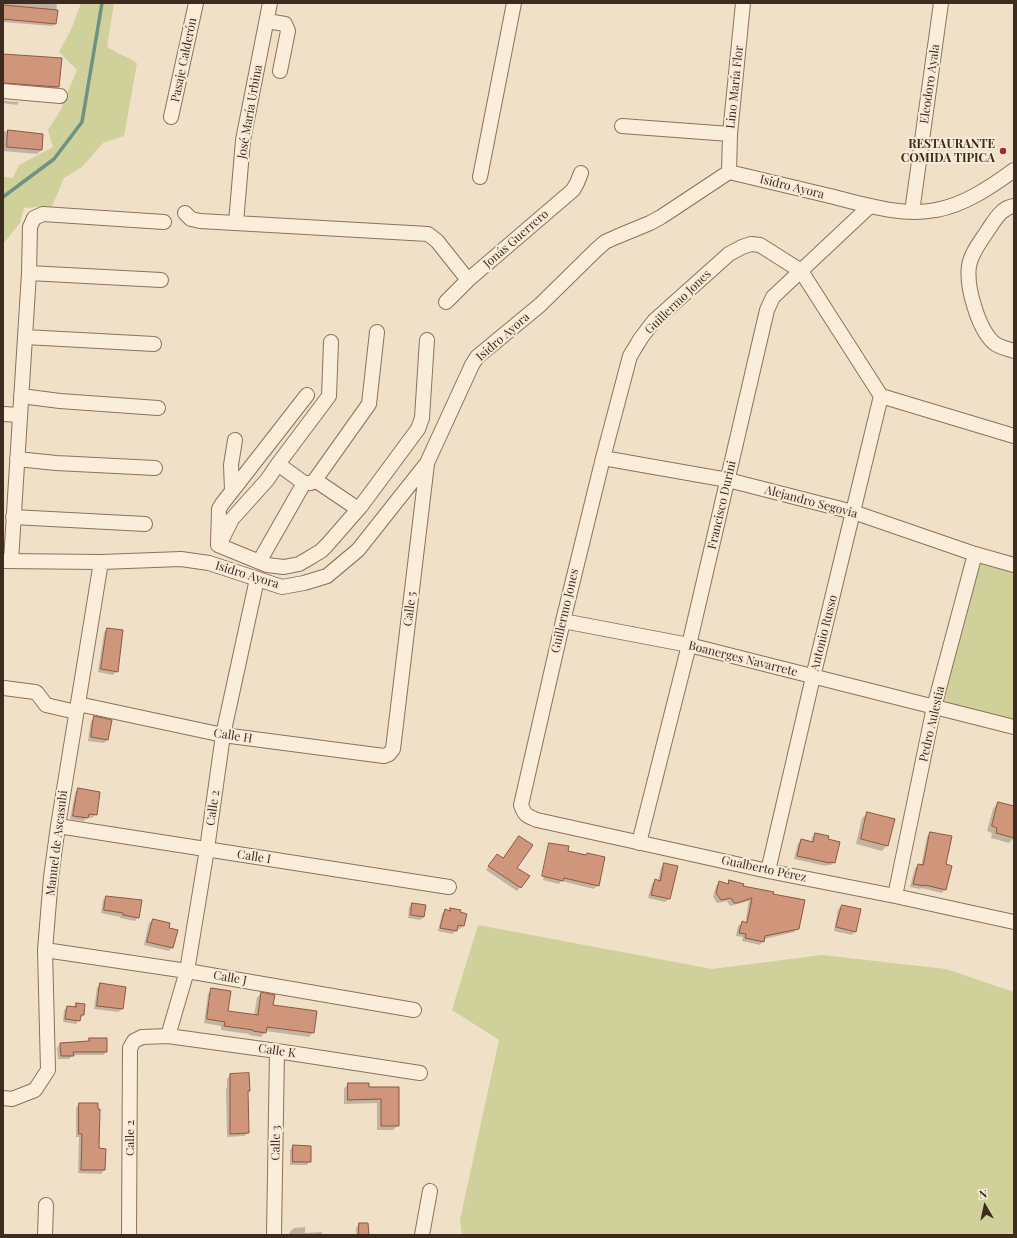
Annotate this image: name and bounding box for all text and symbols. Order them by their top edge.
street label: Pasaje Calderón [168,16,200,104]
street label: Eleodoro Ayala [917,43,943,125]
street label: Lino María Flor [723,45,747,129]
street label: José María Urbina [235,64,265,160]
place label: RESTAURANTE COMIDA TIPICA [901,137,995,165]
marker: RESTAURANTE COMIDA TIPICA [998,146,1008,156]
street label: Isidro Ayora [758,172,826,202]
street label: Jonás Guerrero [481,207,551,271]
street label: Guillermo Jones [642,267,714,337]
street label: Isidro Ayora [473,310,533,364]
street label: Francisco Durini [705,459,739,551]
street label: Alejandro Segovia [763,483,859,521]
street label: Isidro Ayora [213,558,281,592]
street label: Guillermo Jones [548,567,582,655]
street label: Calle 5 [401,591,419,627]
street label: Antonio Russo [808,593,840,673]
street label: Boanerges Navarrete [687,638,799,680]
street label: Pedro Aulestia [916,685,948,763]
street label: Calle H [213,726,253,746]
street label: Manuel de Ascasubi [43,789,71,897]
street label: Calle 2 [203,789,223,827]
street label: Calle I [236,847,272,867]
street label: Gualberto Pérez [720,853,808,885]
street label: Calle J [212,968,248,988]
street label: Calle K [257,1041,297,1061]
street label: Calle 2 [123,1120,137,1156]
street label: Calle 3 [268,1125,284,1161]
north arrow [965,1186,1005,1226]
text: N [978,1186,988,1202]

